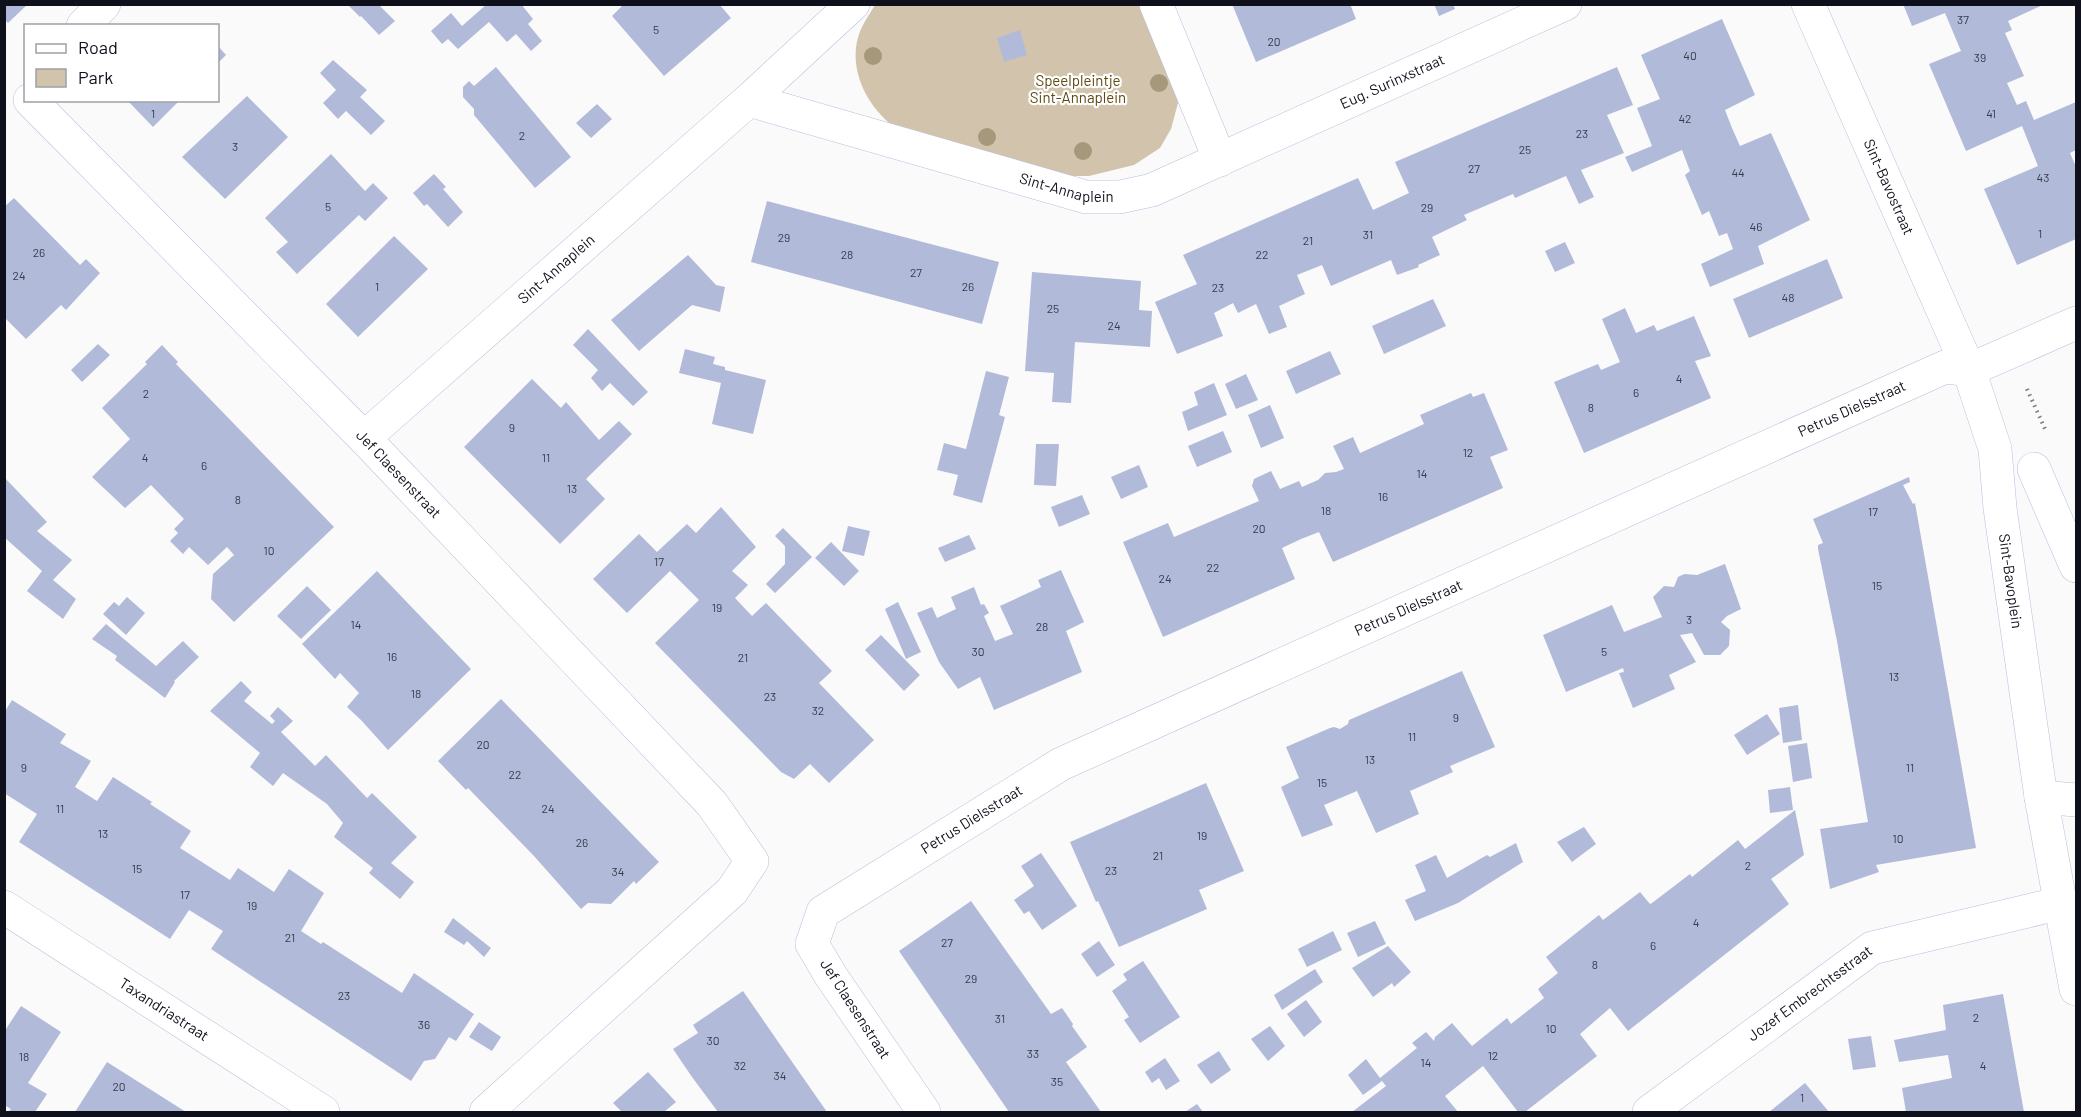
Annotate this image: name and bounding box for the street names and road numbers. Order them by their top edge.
street label: Eug. Surinxstraat [1337,50,1447,112]
street label: Sint-Bavostraat [1861,136,1918,237]
street label: Sint-Annaplein [1018,168,1114,205]
street label: Sint-Annaplein [514,230,598,307]
street label: Petrus Dielsstraat [1795,376,1908,440]
street label: Jef Claesenstraat [353,425,445,521]
street label: Sint-Bavoplein [1996,532,2027,629]
street label: Petrus Dielsstraat [1351,575,1465,639]
street label: Petrus Dielsstraat [917,780,1025,857]
street label: Jozef Embrechtsstraat [1744,941,1875,1044]
street label: Jef Claesenstraat [817,955,895,1062]
street label: Taxandriastraat [116,974,212,1044]

